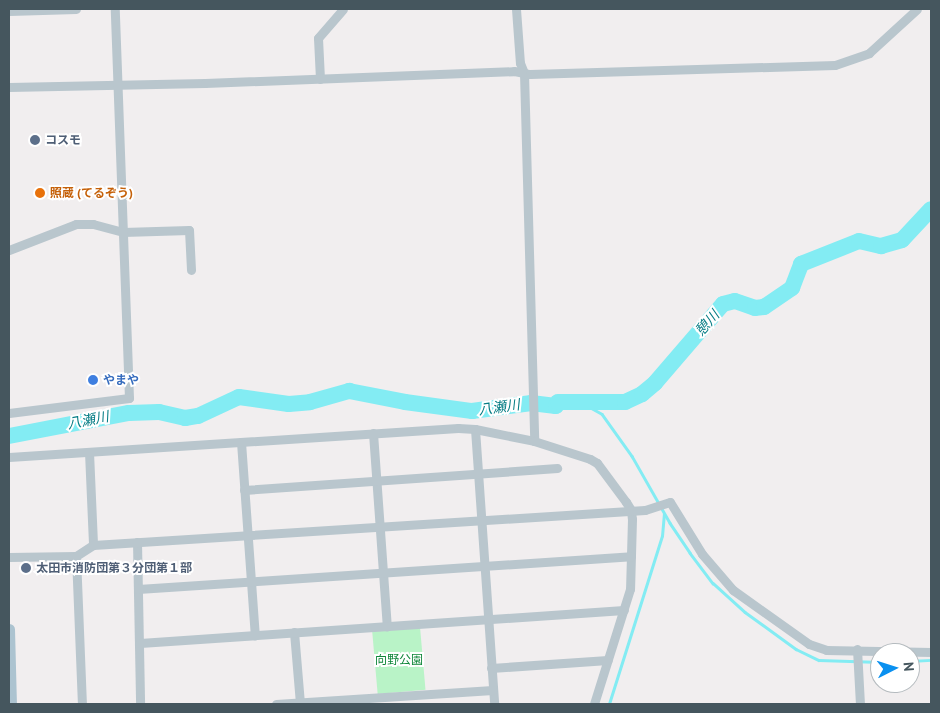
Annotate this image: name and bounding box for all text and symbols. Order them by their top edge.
place label: コスモ [45,133,81,147]
marker: コスモ [29,134,41,146]
place label: 照蔵 (てるぞう) [50,186,133,200]
marker: 照蔵 (てるぞう) [34,187,46,199]
water label: 憩川 [691,307,723,339]
place label: やまや [103,373,139,387]
marker: やまや [87,374,99,386]
water label: 八瀬川 [477,396,521,418]
water label: 八瀬川 [66,408,110,432]
place label: 太田市消防団第３分団第１部 [36,561,192,575]
marker: 太田市消防団第３分団第１部 [20,562,32,574]
north arrow [870,643,920,693]
park label: 向野公園 [375,653,423,667]
text: N [900,661,918,672]

